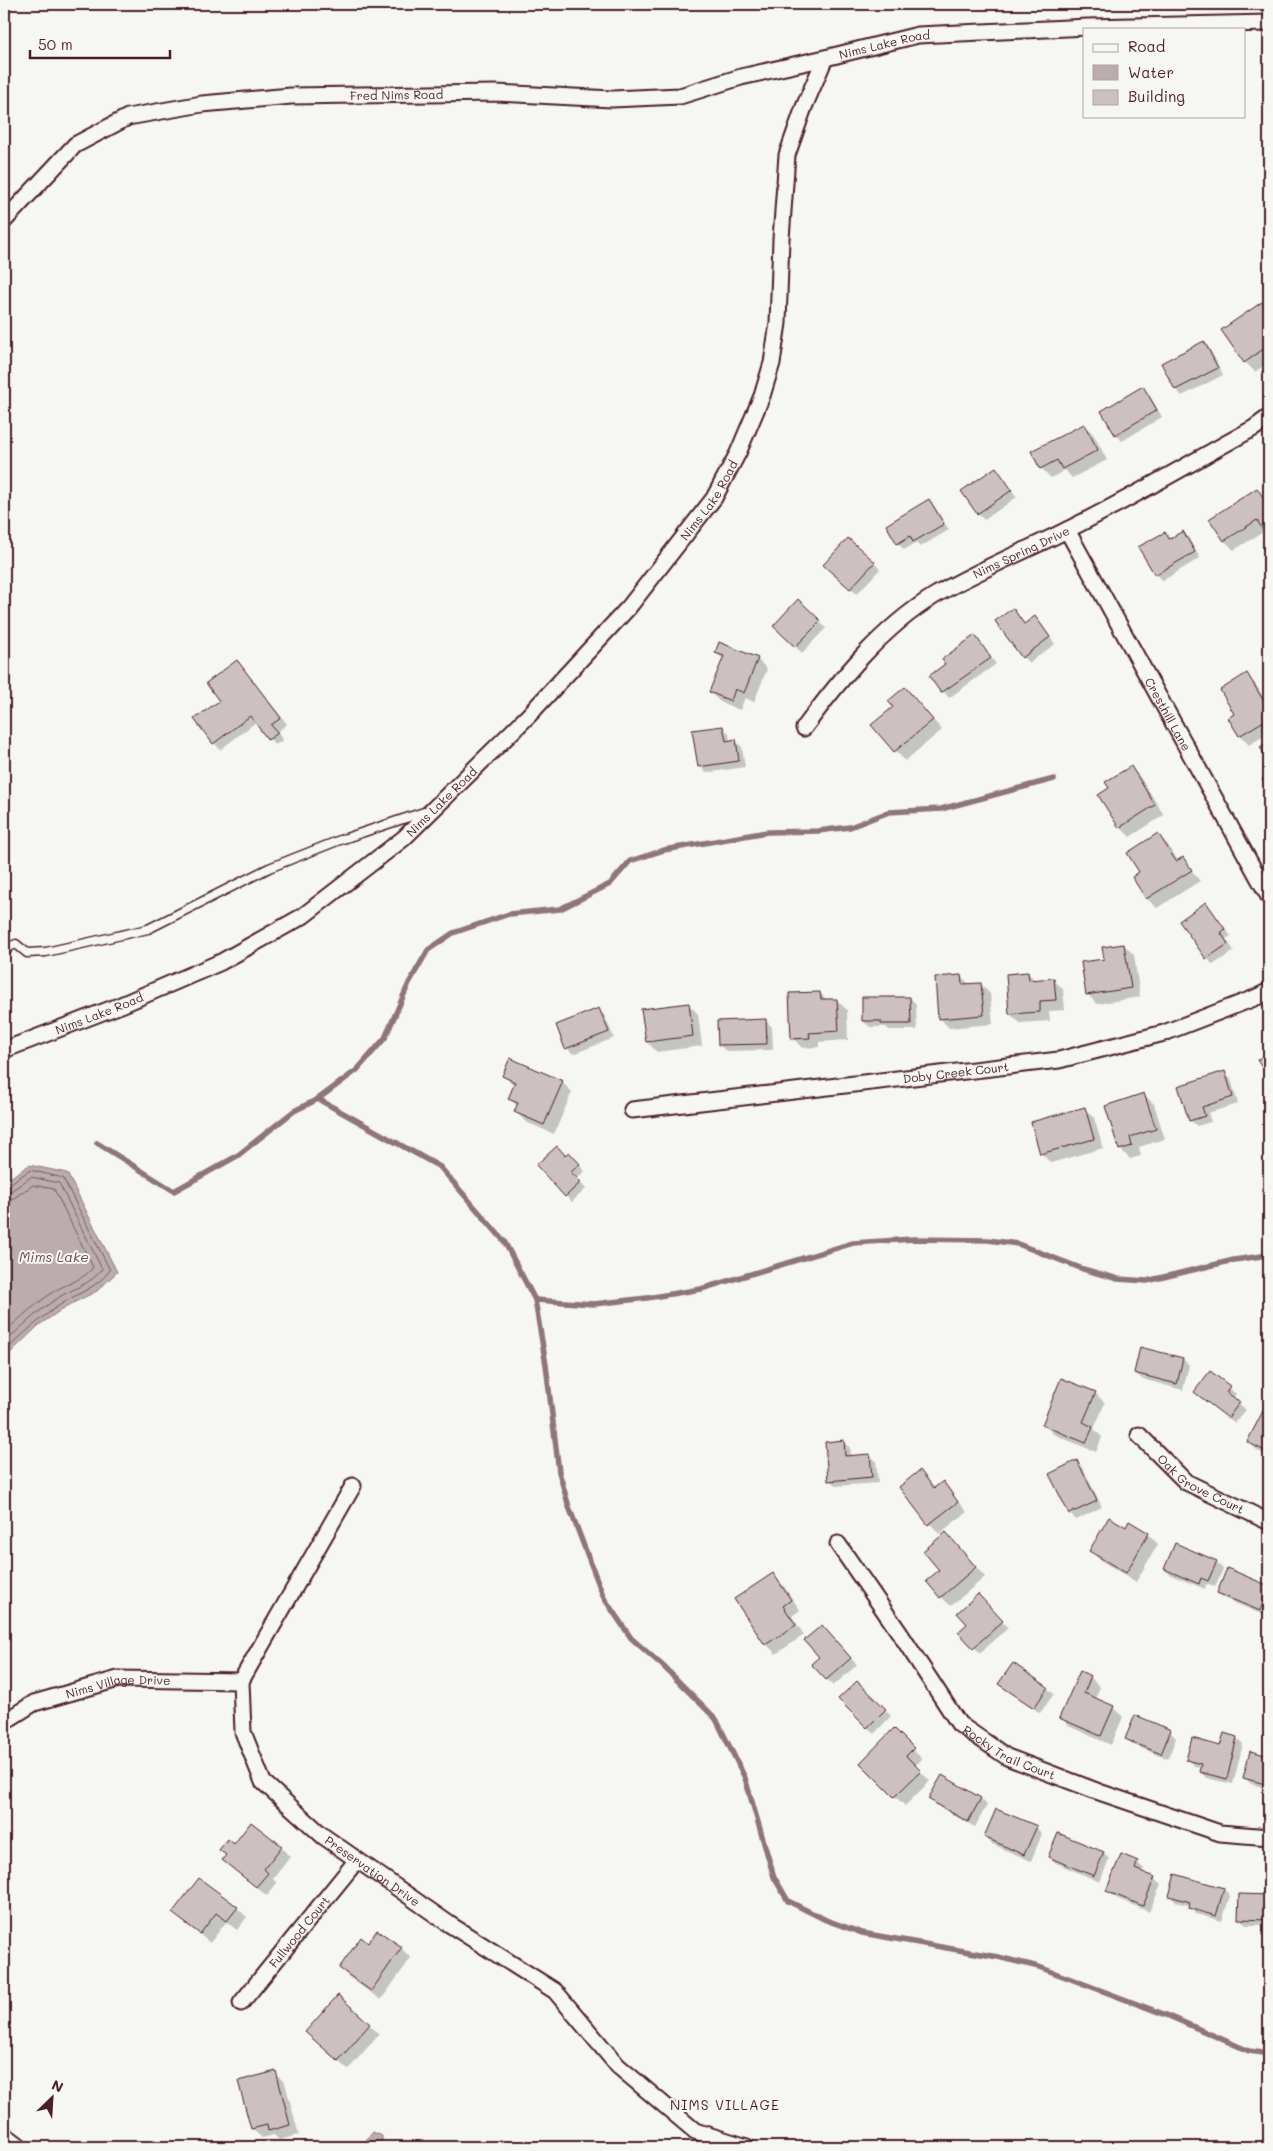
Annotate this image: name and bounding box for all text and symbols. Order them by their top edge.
street label: Nims Lake Road [837,26,931,62]
scale bar [30,28,170,60]
legend [1083,28,1246,118]
text: 50 m [38,34,73,54]
text: Road [1128,36,1165,56]
text: Water [1128,62,1174,82]
street label: Fred Nims Road [350,86,444,103]
text: Building [1128,86,1185,106]
street label: Nims Lake Road [676,457,741,543]
street label: Nims Spring Drive [970,522,1072,582]
street label: Cresthill Lane [1142,674,1195,753]
street label: Nims Lake Road [402,763,480,840]
street label: Nims Lake Road [53,988,146,1038]
street label: Doby Creek Court [902,1058,1010,1086]
water label: Mims Lake [19,1247,89,1266]
street label: Oak Grove Court [1154,1450,1247,1517]
street label: Nims Village Drive [64,1671,171,1702]
street label: Rocky Trail Court [960,1721,1058,1783]
street label: Preservation Drive [322,1832,423,1909]
street label: Fullwood Court [265,1892,333,1971]
north arrow [28,2074,78,2124]
text: N [49,2075,67,2097]
district label: NIMS VILLAGE [670,2095,780,2114]

